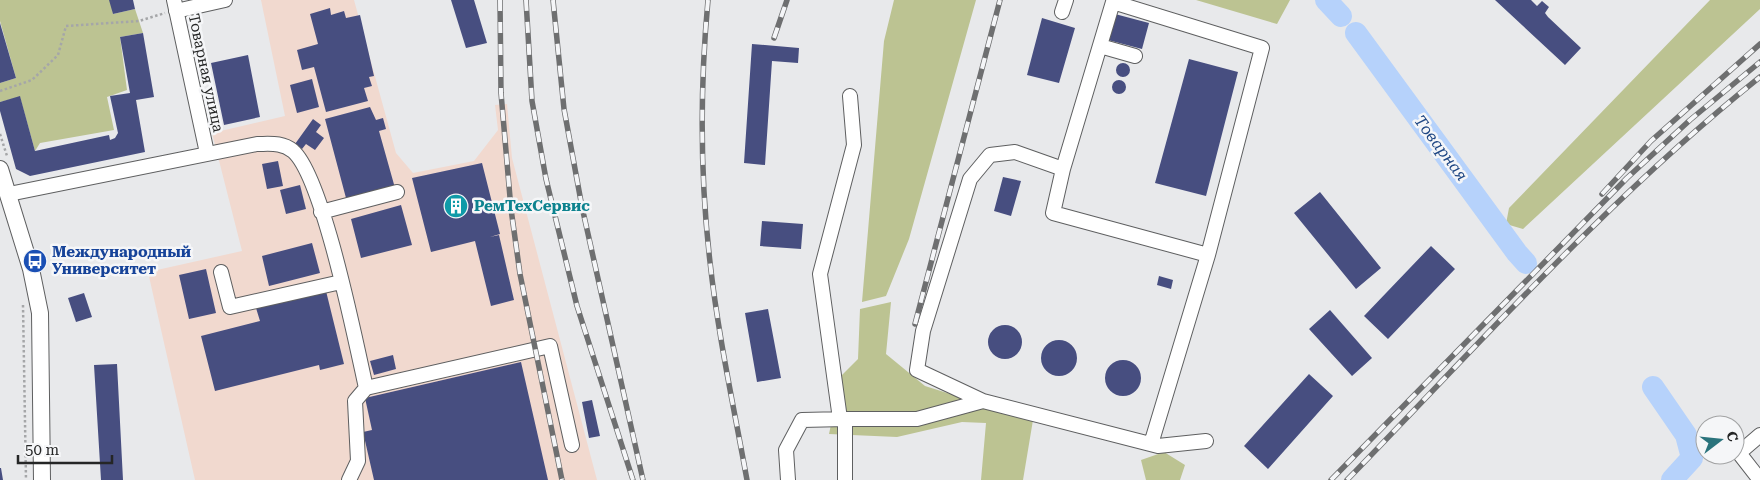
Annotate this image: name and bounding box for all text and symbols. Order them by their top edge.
street label: Товарная улица [185,12,227,134]
water label: Товарная [1410,112,1472,184]
building icon: РемТехСервис [443,193,469,219]
place label: РемТехСервис [474,197,590,215]
place label: Международный Университет [52,243,191,278]
bus stop icon: Международный Университет [22,248,48,274]
north arrow [1695,415,1745,465]
text: С [1723,429,1742,444]
scale bar [18,432,111,464]
text: 50 m [25,441,60,459]

